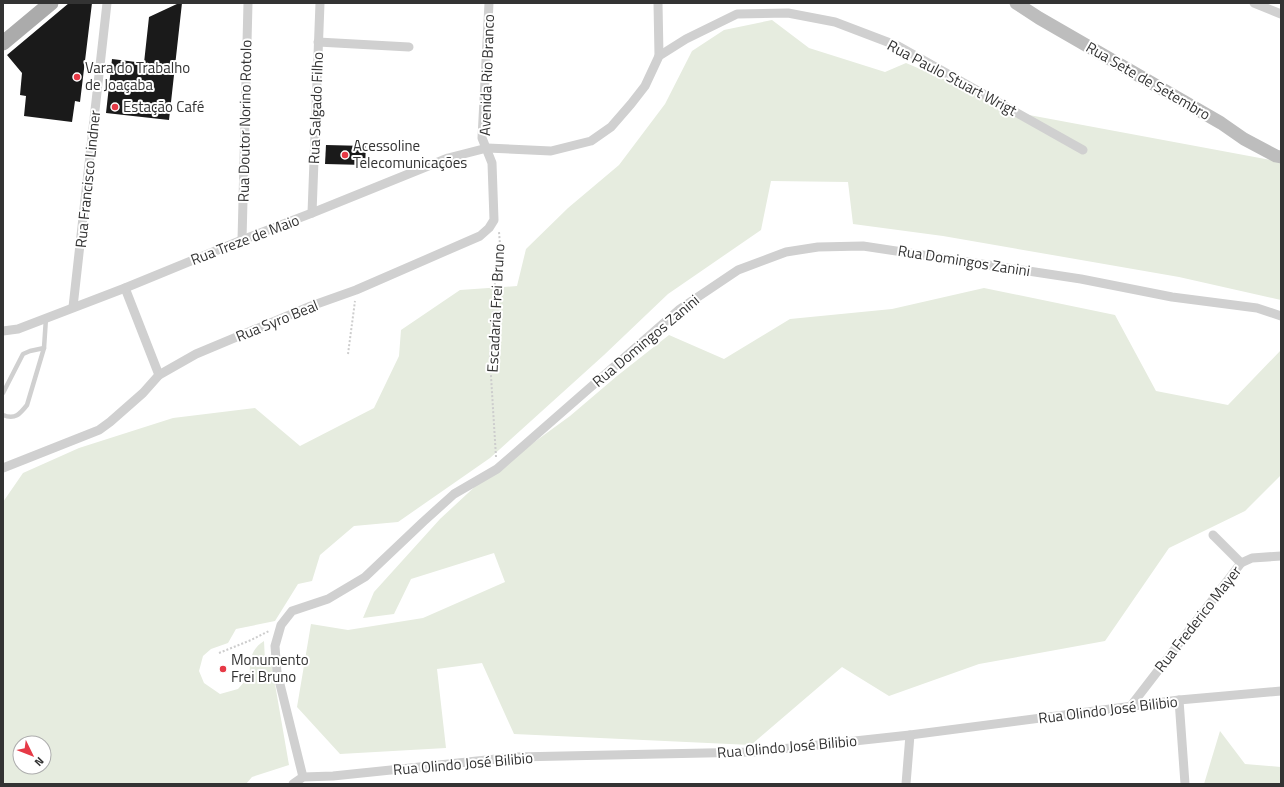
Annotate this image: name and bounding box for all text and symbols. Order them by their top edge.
street label: Avenida Rio Branco [473,14,500,136]
street label: Rua Paulo Stuart Wrigt [883,34,1022,122]
street label: Rua Sete de Setembro [1082,35,1215,126]
street label: Rua Doutor Norino Rotolo [232,39,257,202]
street label: Rua Salgado Filho [302,52,329,164]
place label: Vara do Trabalho de Joaçaba [85,56,190,96]
marker: Vara do Trabalho de Joaçaba [72,72,82,82]
place label: Estação Café [123,95,204,118]
marker: Estação Café [110,102,120,112]
street label: Rua Francisco Lindner [69,109,106,249]
place label: Acessoline Telecomunicações [353,134,467,174]
marker: Acessoline Telecomunicações [340,150,350,160]
street label: Rua Treze de Maio [187,208,303,271]
street label: Rua Domingos Zanini [896,239,1032,282]
street label: Escadaria Frei Bruno [481,243,510,373]
street label: Rua Domingos Zanini [587,289,704,392]
street label: Rua Syro Beal [232,294,322,348]
street label: Rua Frederico Mayer [1149,560,1247,677]
place label: Monumento Frei Bruno [231,648,309,688]
marker: Monumento Frei Bruno [218,664,228,674]
street label: Rua Olindo José Bilibio [1037,690,1179,729]
street label: Rua Olindo José Bilibio [716,729,858,764]
north arrow [12,735,52,775]
street label: Rua Olindo José Bilibio [392,746,534,781]
text: N [31,754,48,770]

